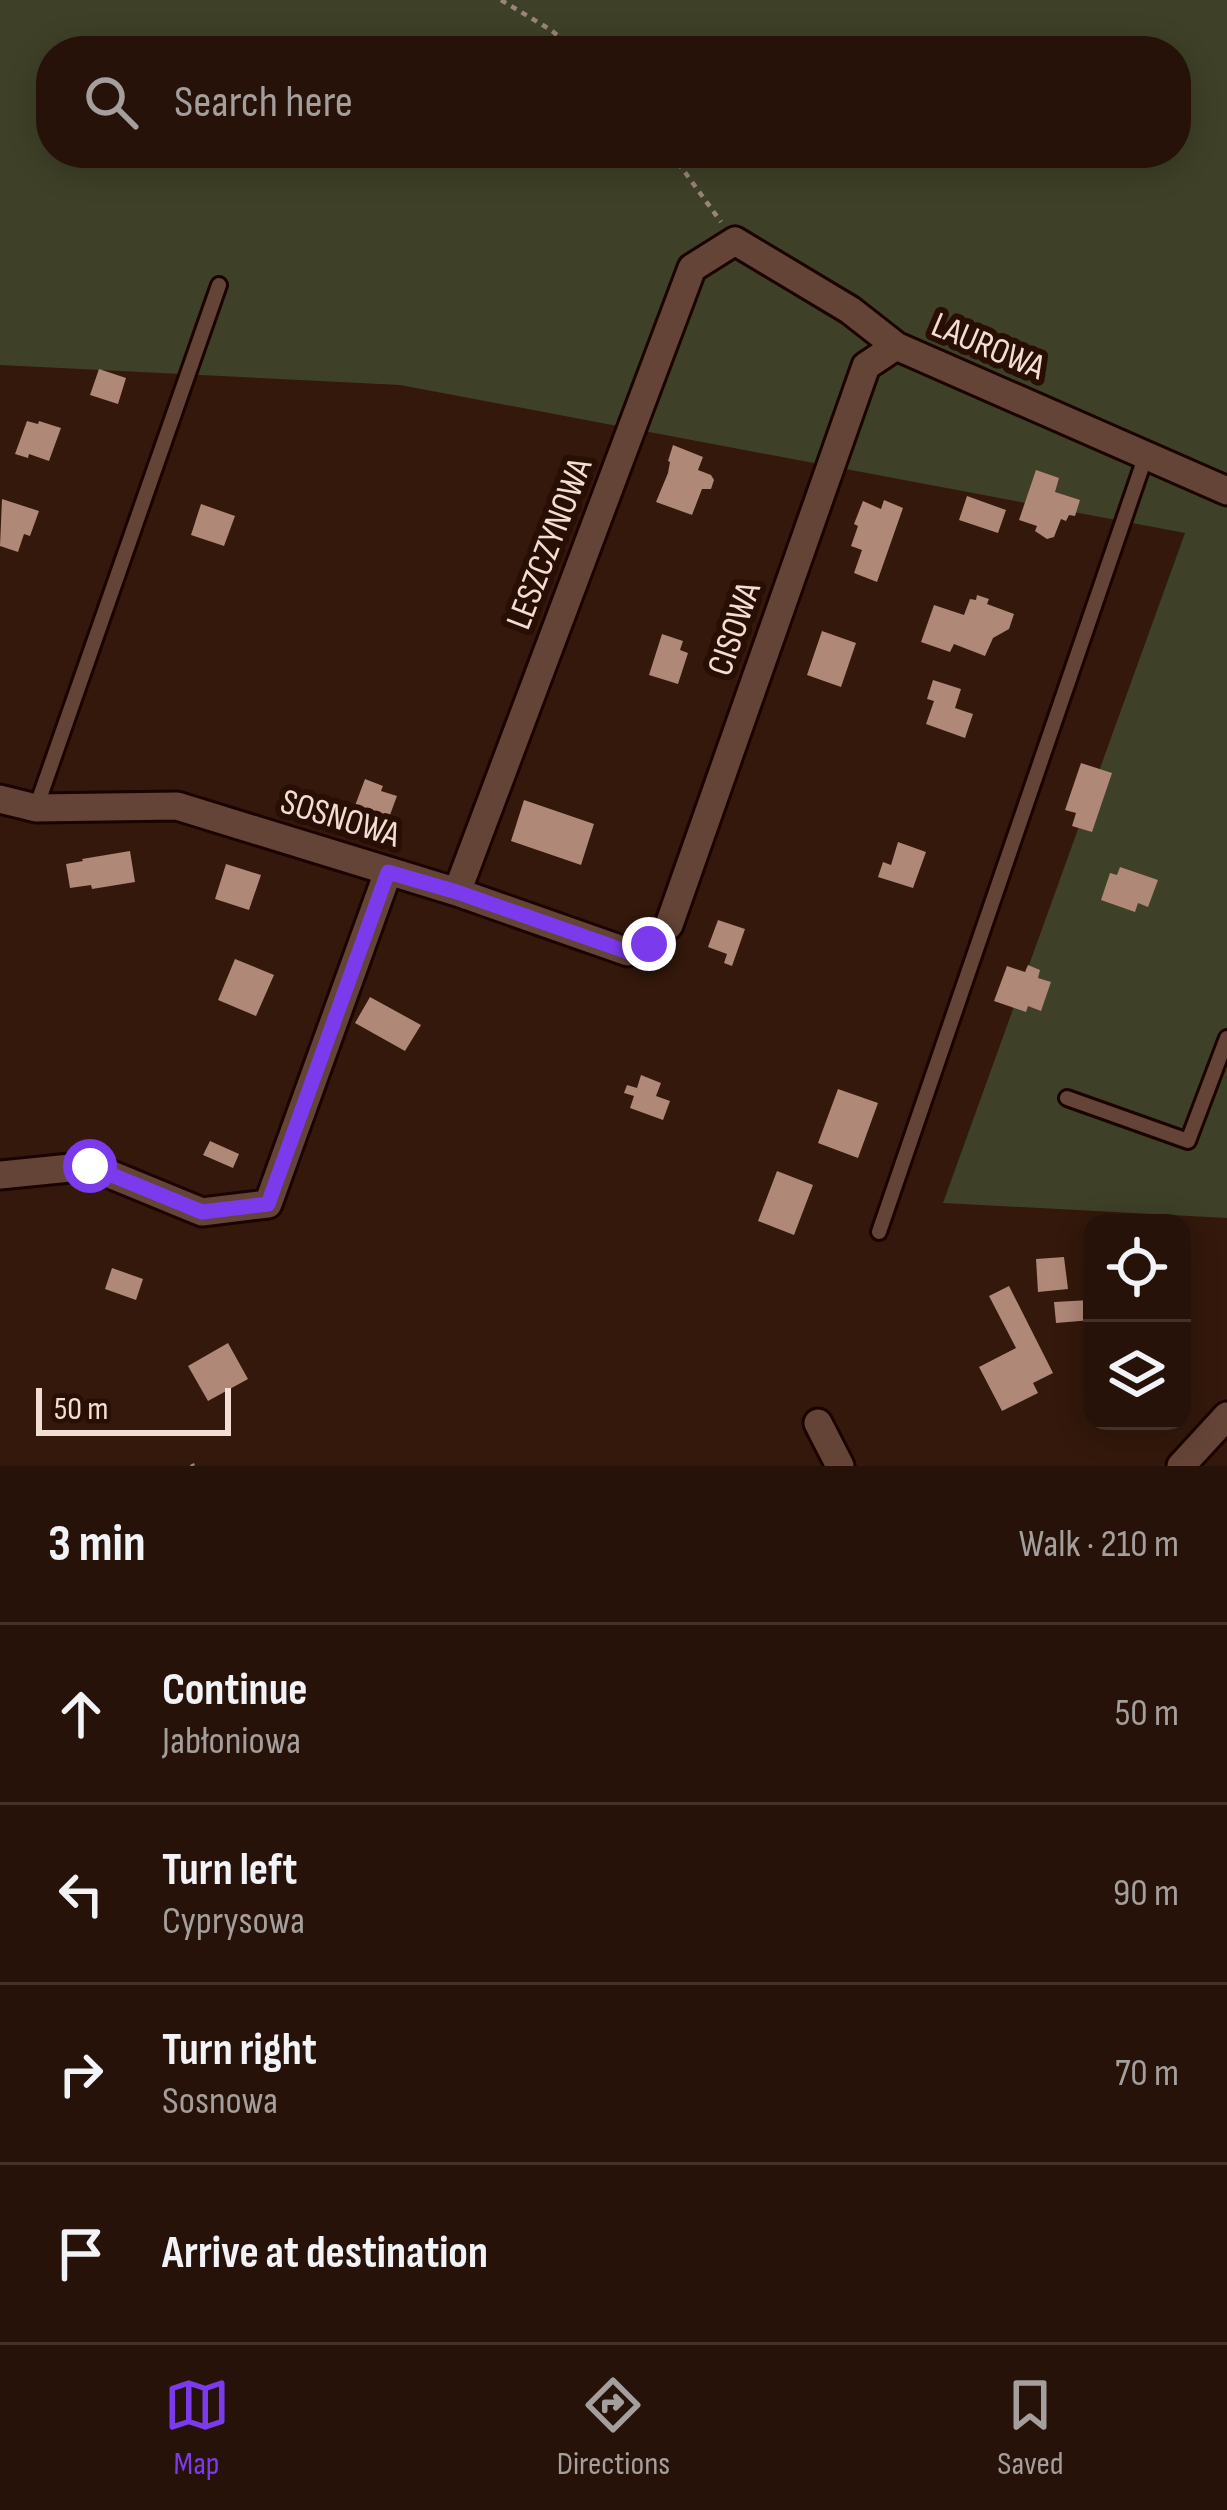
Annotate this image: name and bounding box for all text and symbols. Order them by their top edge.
search box [36,36,1191,168]
icon: search [78,69,144,135]
text: Search here [174,75,353,130]
street label: LAUROWA [925,304,1052,390]
street label: LESZCZYNOWA [498,452,602,636]
street label: CISOWA [699,576,771,681]
street label: SOSNOWA [275,781,405,858]
route end [622,917,676,971]
route start [63,1139,117,1193]
map controls [1083,1214,1191,1430]
button: locate [1083,1214,1191,1322]
button: layers [1083,1322,1191,1430]
scale bar [36,1382,231,1435]
text: 50 m [54,1389,108,1429]
text: 3 min [48,1514,146,1575]
text: Walk · 210 m [1019,1521,1179,1568]
text: Continue [162,1663,308,1718]
icon: ahead [48,1681,114,1747]
text: 50 m [1115,1690,1179,1737]
text: Jabłoniowa [162,1718,301,1765]
text: Turn left [162,1843,297,1898]
icon: left [48,1861,114,1927]
text: 90 m [1113,1870,1179,1917]
text: Cyprysowa [162,1898,305,1945]
text: Turn right [162,2023,317,2078]
icon: right [48,2041,114,2107]
text: 70 m [1115,2050,1179,2097]
text: Sosnowa [162,2078,278,2125]
icon: arrive [48,2221,114,2287]
text: Arrive at destination [162,2226,488,2281]
tab: Map [164,2372,230,2484]
tab: Directions [557,2372,670,2484]
tab: Saved [997,2372,1063,2484]

